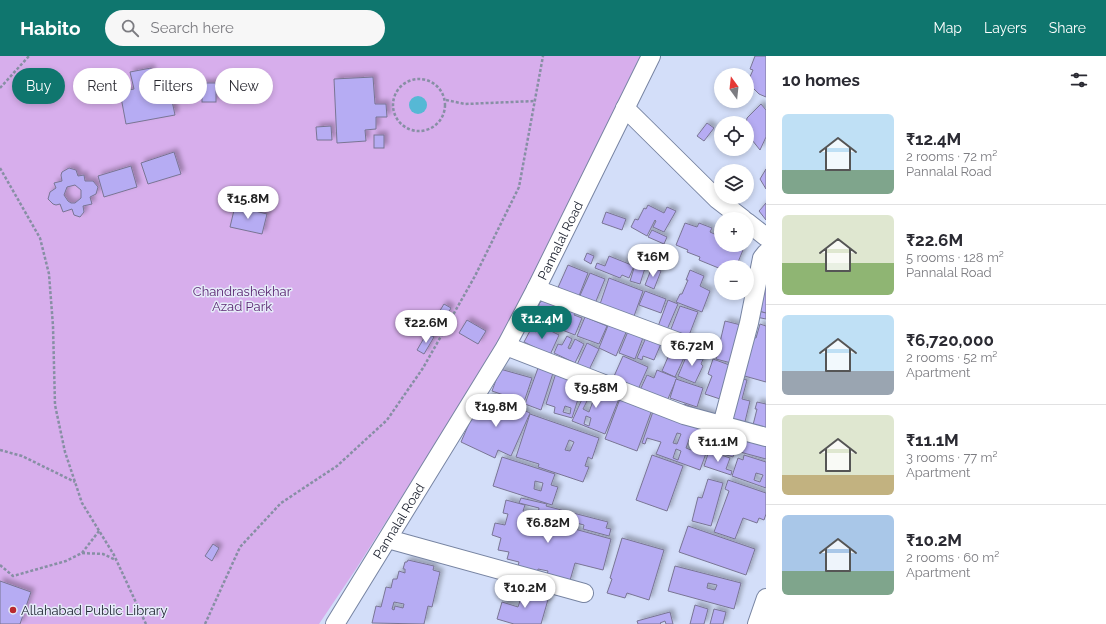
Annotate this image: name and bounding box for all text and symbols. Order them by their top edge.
search box [105,10,385,46]
text: Habito [20,17,81,39]
icon: search [119,17,141,39]
text: Search here [151,19,234,37]
text: Map [934,20,962,36]
text: Layers [984,20,1027,36]
text: Share [1049,20,1086,36]
chip: Buy [12,68,65,104]
chip: Rent [73,68,131,104]
chip: Filters [139,68,207,104]
chip: New [215,68,273,104]
north arrow [714,68,754,108]
map controls [714,68,754,300]
icon: filters [1068,69,1090,91]
text: 10 homes [782,70,860,90]
button: locate [714,116,754,156]
text: ₹12.4M [906,129,961,149]
icon: home [814,130,862,178]
text: 2 rooms · 72 m² [906,149,997,164]
button: layers [714,164,754,204]
text: Pannalal Road [906,164,992,179]
pin: ₹15.8M [215,186,281,220]
text: ₹15.8M [227,191,269,206]
street label: Pannalal Road [535,199,586,282]
button: + [714,212,754,252]
text: ₹22.6M [906,230,963,250]
icon: home [814,231,862,279]
pin: ₹16M [629,244,677,278]
text: ₹16M [637,249,669,264]
text: 5 rooms · 128 m² [906,250,1004,265]
button: − [714,260,754,300]
text: Pannalal Road [906,265,992,280]
park label: Chandrashekhar Azad Park [193,284,292,314]
pin: ₹12.4M [509,306,575,340]
pin: ₹22.6M [393,310,459,344]
text: ₹12.4M [521,311,563,326]
text: ₹22.6M [404,315,448,330]
text: ₹6,720,000 [906,330,994,350]
icon: home [814,331,862,379]
pin: ₹6.72M [659,333,725,367]
text: ₹6.72M [670,338,714,353]
text: 2 rooms · 52 m² [906,350,997,365]
text: Apartment [906,365,970,380]
pin: ₹9.58M [563,375,629,409]
text: ₹9.58M [574,380,618,395]
pin: ₹19.8M [463,394,529,428]
text: ₹19.8M [474,399,518,414]
pin: ₹11.1M [685,429,751,463]
text: ₹11.1M [906,430,959,450]
icon: home [814,431,862,479]
text: ₹11.1M [698,434,738,449]
text: 3 rooms · 77 m² [906,450,998,465]
text: Apartment [906,465,970,480]
street label: Pannalal Road [370,481,428,562]
pin: ₹6.82M [515,510,581,544]
text: ₹6.82M [526,515,570,530]
text: ₹10.2M [906,530,962,550]
icon: home [814,531,862,579]
text: 2 rooms · 60 m² [906,550,999,565]
text: Apartment [906,565,970,580]
pin: ₹10.2M [492,575,558,609]
text: ₹10.2M [504,580,546,595]
place label: Allahabad Public Library [21,603,167,618]
marker: Allahabad Public Library [8,605,18,615]

